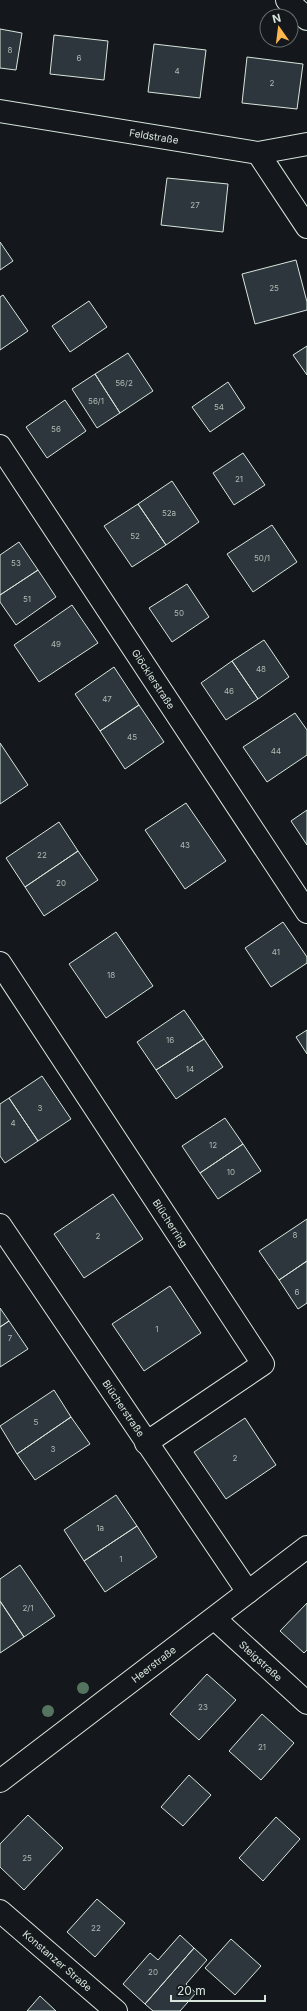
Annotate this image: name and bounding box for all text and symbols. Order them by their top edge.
north arrow [259,8,299,48]
text: N [271,10,282,26]
house number: 8 [8,45,13,55]
house number: 6 [77,53,82,63]
house number: 4 [174,66,180,76]
house number: 2 [270,78,275,88]
street label: Feldstraße [128,126,180,146]
house number: 27 [190,200,200,210]
house number: 25 [269,283,279,293]
house number: 56/2 [115,378,133,388]
house number: 56/1 [88,396,104,406]
house number: 54 [214,402,224,412]
house number: 56 [51,424,61,434]
house number: 21 [235,474,243,484]
house number: 52a [162,508,176,518]
house number: 52 [130,531,140,541]
house number: 50/1 [254,553,270,563]
house number: 53 [11,558,21,568]
house number: 51 [23,594,31,604]
house number: 50 [174,608,184,618]
house number: 49 [51,639,61,649]
street label: Glöcklerstraße [129,647,178,711]
house number: 48 [256,664,266,674]
house number: 46 [224,686,234,696]
house number: 47 [102,694,112,704]
house number: 45 [127,732,137,742]
house number: 44 [271,746,281,756]
house number: 43 [180,840,190,850]
house number: 22 [37,850,47,860]
house number: 20 [56,878,66,888]
house number: 41 [272,947,280,957]
house number: 18 [107,970,115,980]
house number: 16 [166,1035,174,1045]
house number: 14 [186,1064,194,1074]
house number: 3 [38,1103,43,1113]
house number: 4 [10,1118,16,1128]
house number: 12 [209,1140,217,1150]
house number: 10 [227,1167,235,1177]
street label: Blücherring [151,1197,191,1249]
house number: 8 [293,1230,298,1240]
house number: 2 [96,1231,101,1241]
house number: 6 [295,1287,300,1297]
house number: 1 [155,1324,159,1334]
house number: 7 [8,1333,13,1343]
street label: Blücherstraße [100,1377,147,1439]
house number: 5 [34,1417,39,1427]
house number: 3 [51,1444,56,1454]
house number: 2 [233,1453,238,1463]
house number: 1a [96,1523,104,1533]
house number: 1 [119,1554,123,1564]
house number: 2/1 [22,1603,34,1613]
street label: Steigstraße [237,1638,285,1684]
street label: Heerstraße [129,1643,178,1685]
house number: 23 [198,1702,208,1712]
house number: 21 [258,1742,266,1752]
house number: 25 [22,1853,32,1863]
house number: 22 [91,1923,101,1933]
street label: Konstanzer Straße [21,1928,95,1994]
house number: 20 [148,1967,158,1977]
scale bar [171,1977,265,2003]
text: 20 m [177,1983,206,1998]

